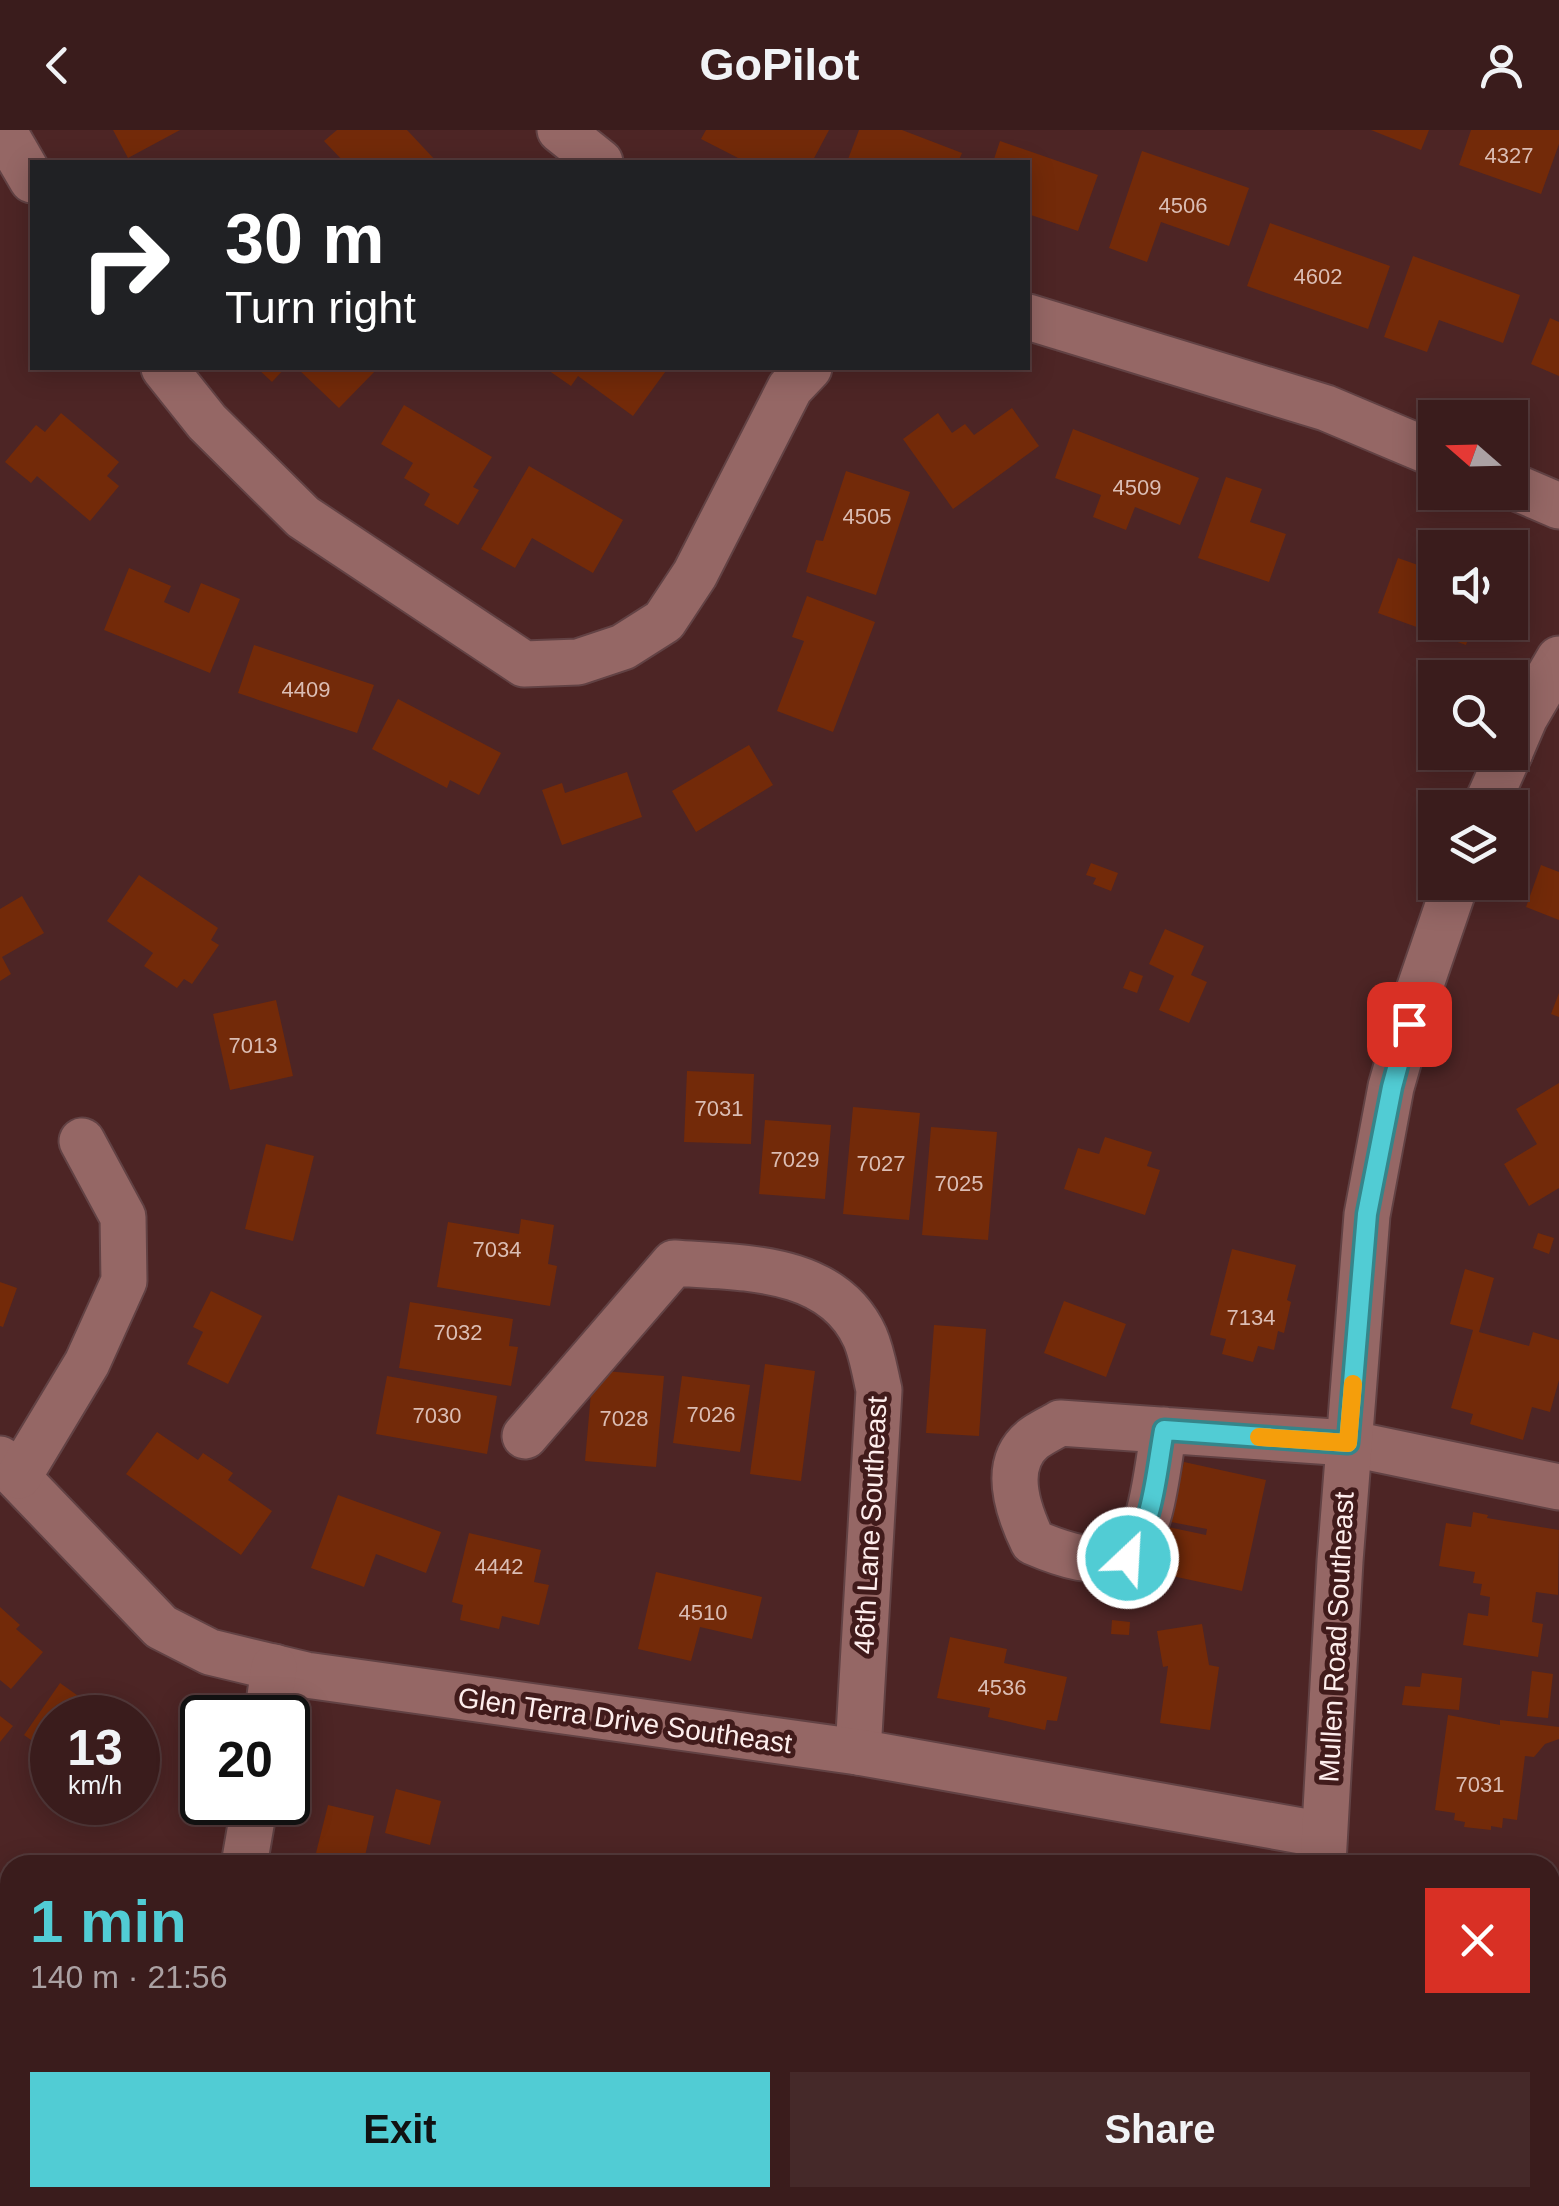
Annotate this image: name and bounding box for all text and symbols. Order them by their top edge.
icon: back [30,38,85,93]
icon: person [1474,38,1529,93]
text: GoPilot [700,39,859,90]
house number: 4327 [1485,143,1533,168]
house number: 4506 [1159,193,1207,218]
icon: right [60,200,190,330]
text: 30 m [225,200,385,278]
house number: 4602 [1294,264,1342,289]
text: Turn right [225,282,416,333]
north arrow [1418,400,1528,510]
map controls [1418,400,1528,900]
house number: 4509 [1113,475,1161,500]
house number: 4505 [843,504,891,529]
button: sound [1418,530,1528,640]
button: search [1418,660,1528,770]
house number: 4409 [282,677,330,702]
button: layers [1418,790,1528,900]
pin [1367,982,1452,1067]
icon: arrive [1382,997,1437,1052]
house number: 7013 [229,1033,277,1058]
house number: 7031 [695,1096,743,1121]
house number: 7029 [771,1147,819,1172]
house number: 7027 [857,1151,905,1176]
house number: 7025 [935,1171,983,1196]
house number: 7034 [473,1237,521,1262]
house number: 7134 [1227,1305,1275,1330]
house number: 7032 [434,1320,482,1345]
street label: 46th Lane Southeast [848,1395,893,1655]
house number: 7026 [687,1402,735,1427]
house number: 7030 [413,1403,461,1428]
house number: 7028 [600,1406,648,1431]
street label: Mullen Road Southeast [1313,1491,1360,1783]
position arrow [1076,1506,1180,1610]
house number: 4442 [475,1554,523,1579]
house number: 4510 [679,1600,727,1625]
house number: 4536 [978,1675,1026,1700]
street label: Glen Terra Drive Southeast [456,1682,794,1759]
speed limit sign: 20 [180,1695,310,1825]
text: 13 [67,1720,123,1776]
text: km/h [68,1771,122,1799]
house number: 7031 [1456,1772,1504,1797]
text: 1 min [30,1888,187,1955]
button: close [1425,1888,1530,1993]
text: 140 m · 21:56 [30,1959,227,1995]
button: Exit [30,2072,770,2187]
button: Share [790,2072,1530,2187]

